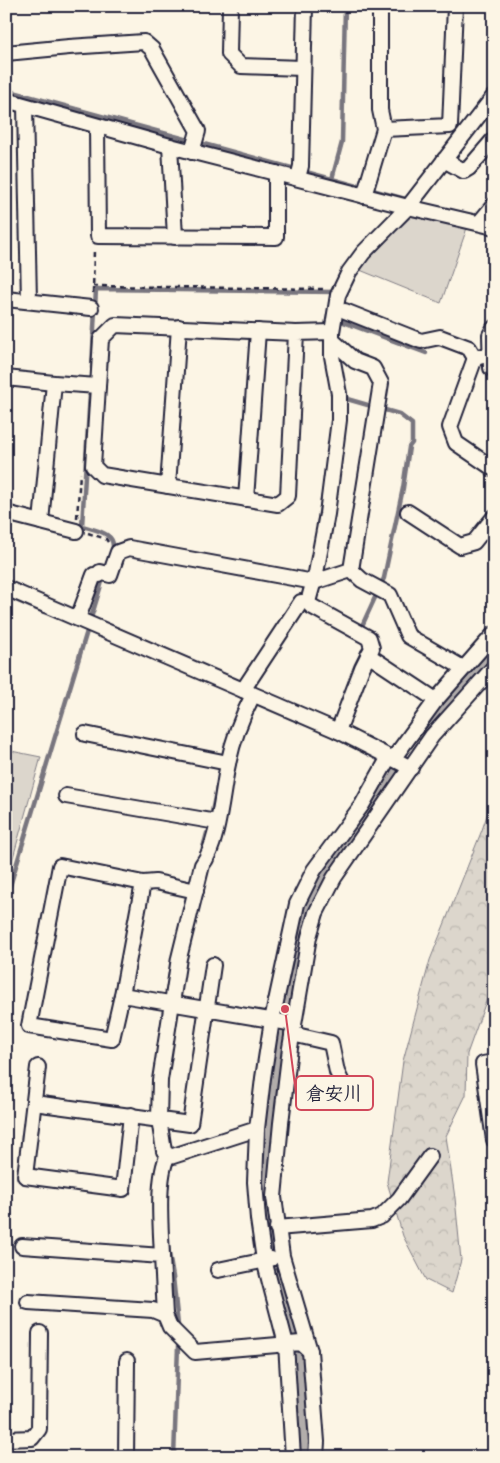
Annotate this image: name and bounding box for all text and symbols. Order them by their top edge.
callout: 倉安川 [296,1076,373,1110]
text: 倉安川 [305,1080,363,1106]

